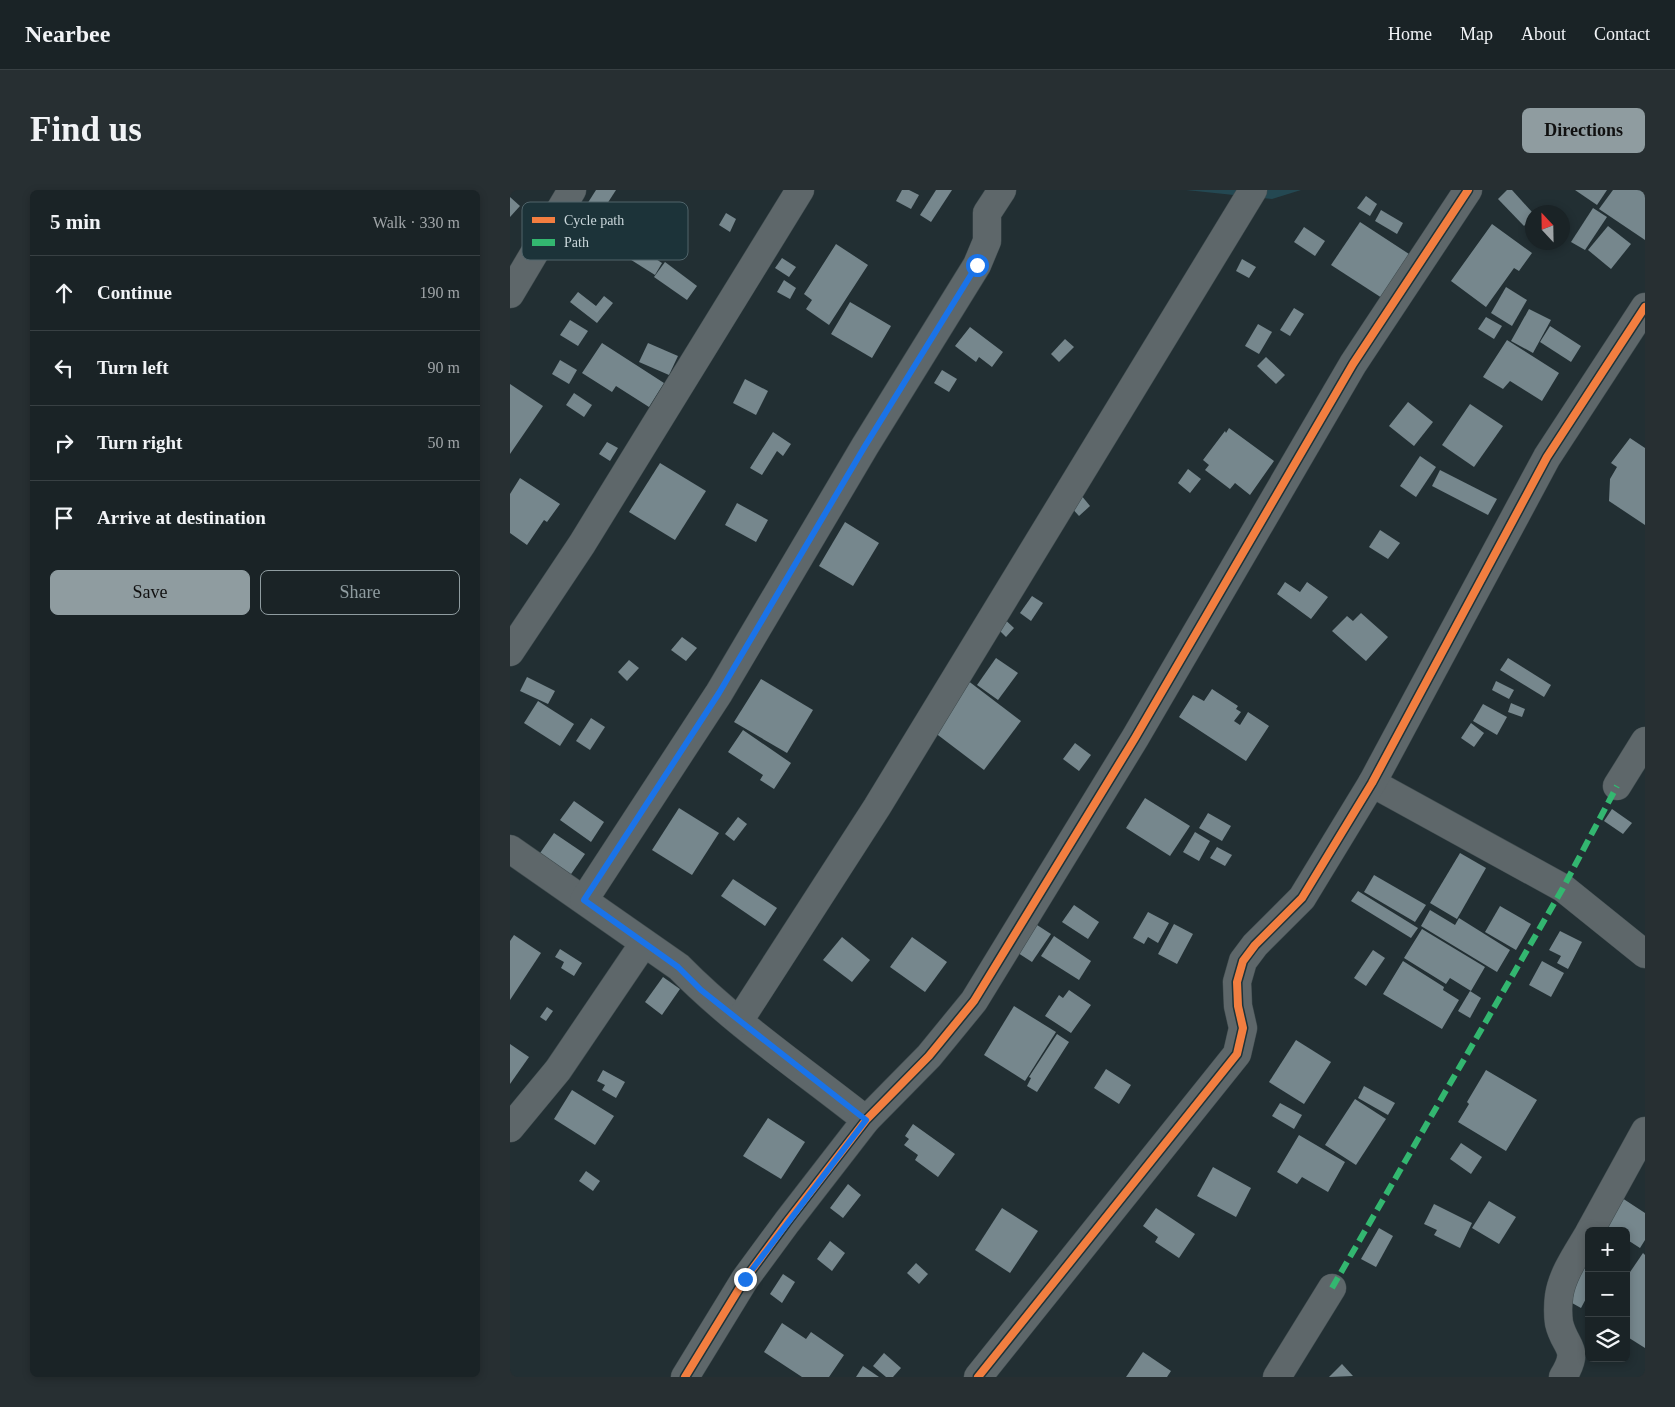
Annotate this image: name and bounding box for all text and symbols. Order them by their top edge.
text: Nearbee [25,21,110,47]
text: Home [1388,24,1432,44]
text: Map [1460,24,1493,44]
text: About [1521,24,1566,44]
text: Contact [1594,24,1650,44]
button: Directions [1522,108,1645,153]
text: Find us [30,110,142,149]
legend [522,202,688,260]
north arrow [1525,205,1570,250]
text: 5 min [50,210,101,234]
text: Cycle path [564,213,624,228]
text: Walk · 330 m [373,214,460,231]
text: Path [564,235,589,250]
route start [966,254,989,277]
icon: ahead [50,279,78,307]
text: Continue [97,282,172,303]
text: 190 m [420,284,460,301]
icon: left [50,354,78,382]
text: Turn left [97,357,169,378]
text: 90 m [428,359,460,376]
icon: right [50,429,78,457]
text: Turn right [97,432,182,453]
text: 50 m [428,434,460,451]
icon: arrive [50,504,78,532]
text: Arrive at destination [97,507,266,528]
button: Save [50,570,250,615]
button: Share [260,570,460,615]
map controls [1585,1227,1630,1362]
button: + [1585,1227,1630,1272]
route end [734,1268,757,1291]
button: − [1585,1272,1630,1317]
button: layers [1585,1317,1630,1362]

